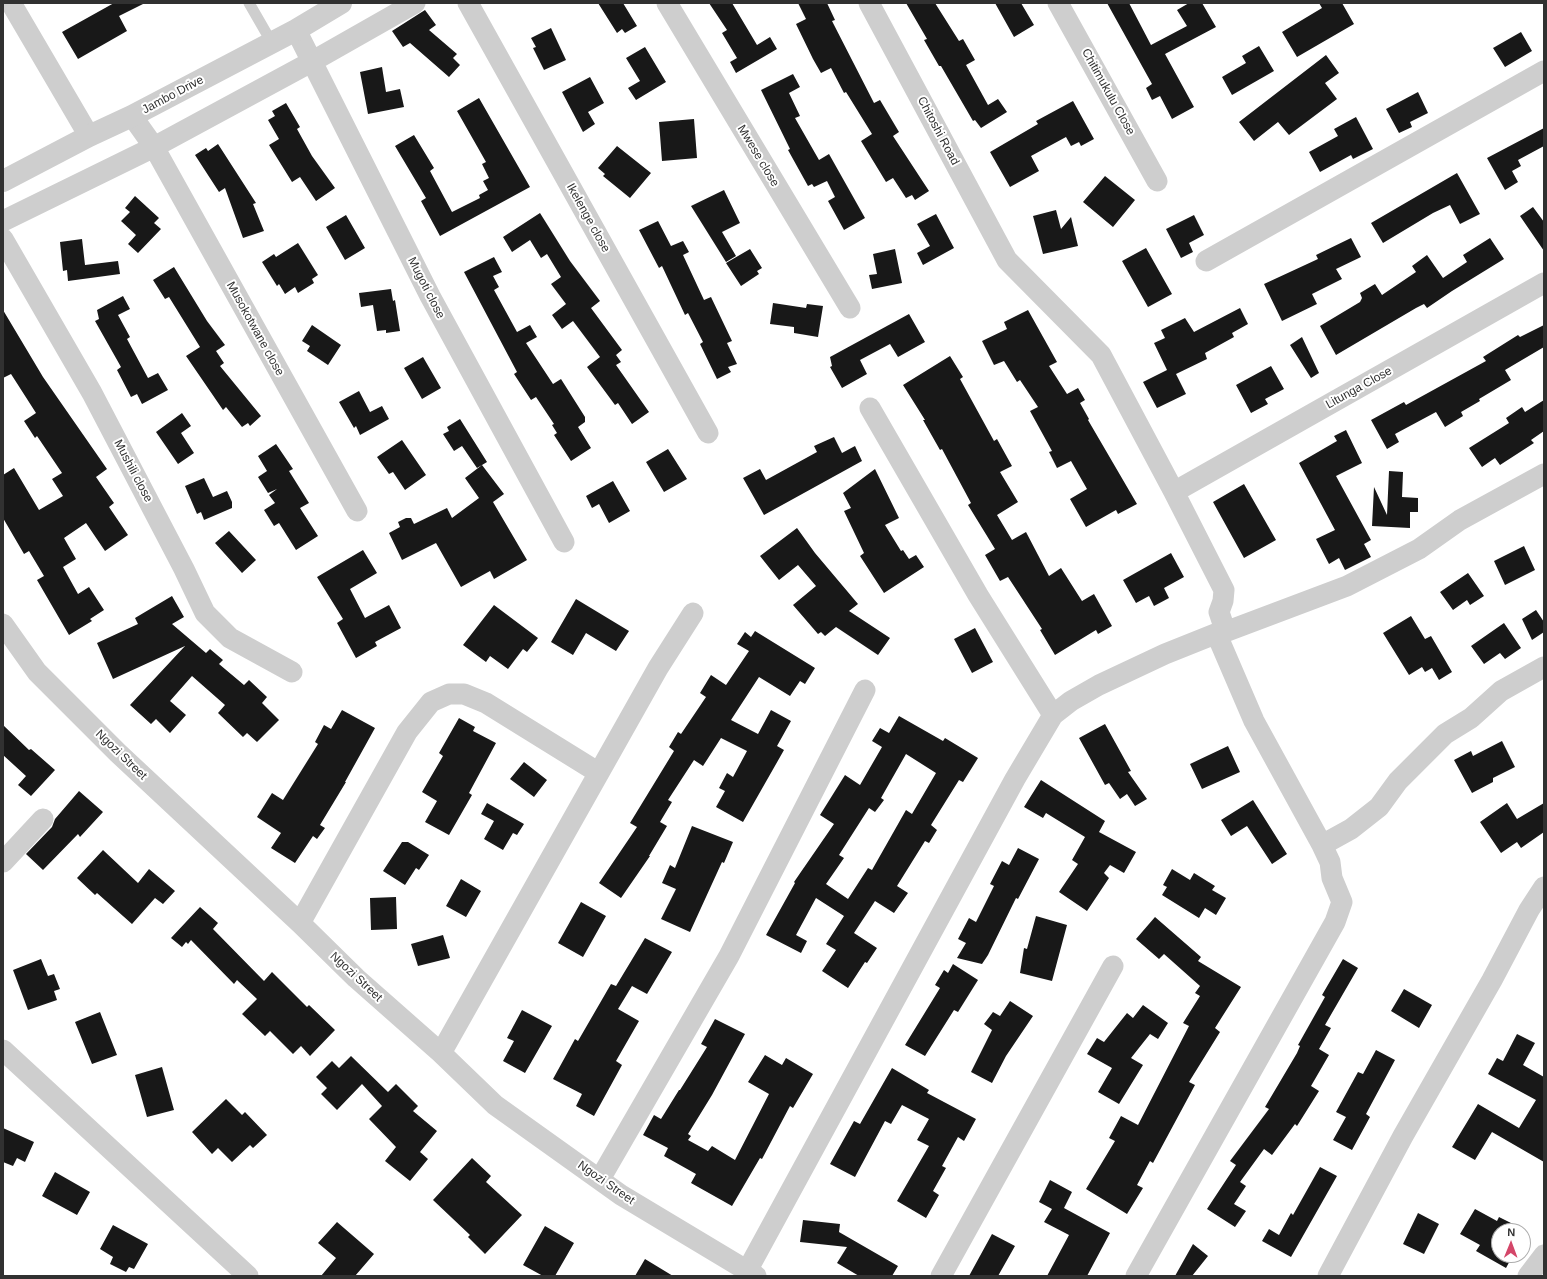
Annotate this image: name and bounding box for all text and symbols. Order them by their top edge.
street label: Chitimukulu Close [1078,46,1138,138]
street label: Jambo Drive [140,73,206,117]
street label: Chitoshi Road [914,94,962,168]
street label: Mwese close [734,123,782,189]
street label: Ikelenge close [563,181,613,255]
street label: Mugoti close [404,255,448,321]
street label: Musokotwane close [223,279,287,379]
street label: Litunga Close [1323,364,1395,412]
street label: Mushili close [111,437,155,505]
street label: Ngozi Street [92,727,150,783]
street label: Ngozi Street [327,949,385,1005]
street label: Ngozi Street [575,1158,637,1208]
north arrow [1491,1223,1531,1263]
text: N [1507,1226,1515,1238]

